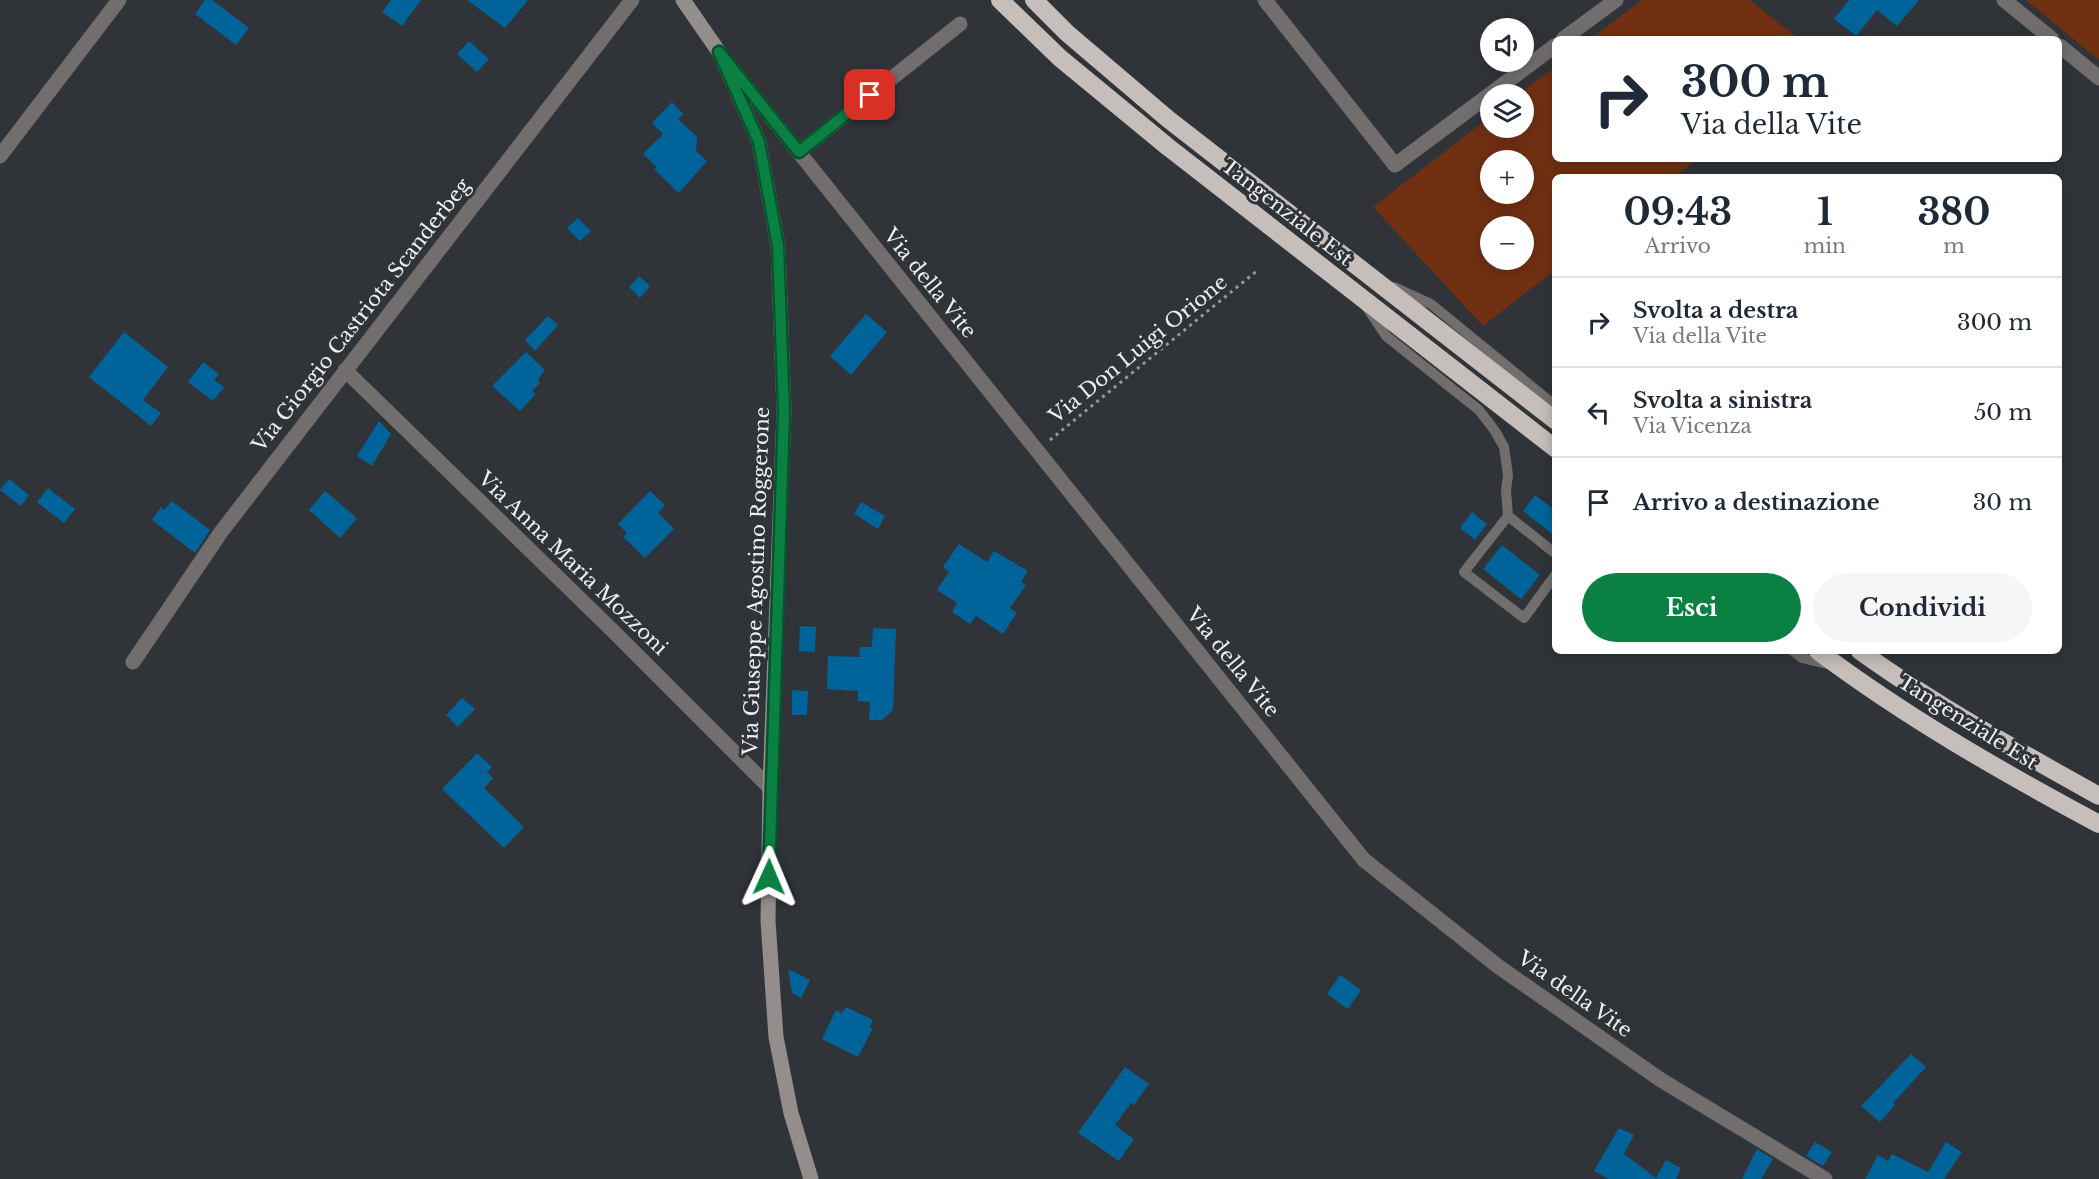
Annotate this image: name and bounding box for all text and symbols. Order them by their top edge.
map controls [1480,18,1534,270]
button: sound [1480,18,1534,72]
text: 300 m [1681,56,1829,108]
icon: right [1582,60,1660,138]
pin [844,69,895,120]
icon: arrive [853,78,886,111]
button: layers [1480,84,1534,138]
text: Via della Vite [1681,108,1862,141]
button: + [1480,150,1534,204]
street label: Tangenziale Est [1217,153,1358,271]
street label: Via Giorgio Castriota Scanderbeg [246,173,476,457]
text: 09:43 [1624,190,1732,235]
text: 1 [1817,190,1833,235]
text: 380 [1917,190,1990,235]
button: − [1480,216,1534,270]
street label: Via della Vite [878,223,981,343]
text: Arrivo [1645,234,1711,258]
text: min [1804,234,1846,258]
text: m [1943,234,1965,258]
street label: Via Don Luigi Orione [1043,270,1232,429]
text: Svolta a destra [1633,297,1798,324]
icon: right [1582,306,1615,339]
text: 300 m [1957,309,2032,336]
text: Via della Vite [1633,324,1767,348]
text: Svolta a sinistra [1633,387,1812,414]
icon: left [1582,396,1615,429]
text: 50 m [1974,399,2032,426]
street label: Via Giuseppe Agostino Roggerone [738,406,774,757]
text: Via Vicenza [1633,414,1752,438]
street label: Via Anna Maria Mozzoni [473,466,673,660]
icon: arrive [1582,486,1615,519]
text: Arrivo a destinazione [1633,489,1880,516]
text: 30 m [1973,489,2032,516]
button: Esci [1582,573,1801,642]
button: Condividi [1813,573,2032,642]
street label: Via della Vite [1181,602,1284,722]
street label: Tangenziale Est [1894,669,2043,775]
position arrow [737,845,801,909]
street label: Via della Vite [1512,945,1637,1042]

